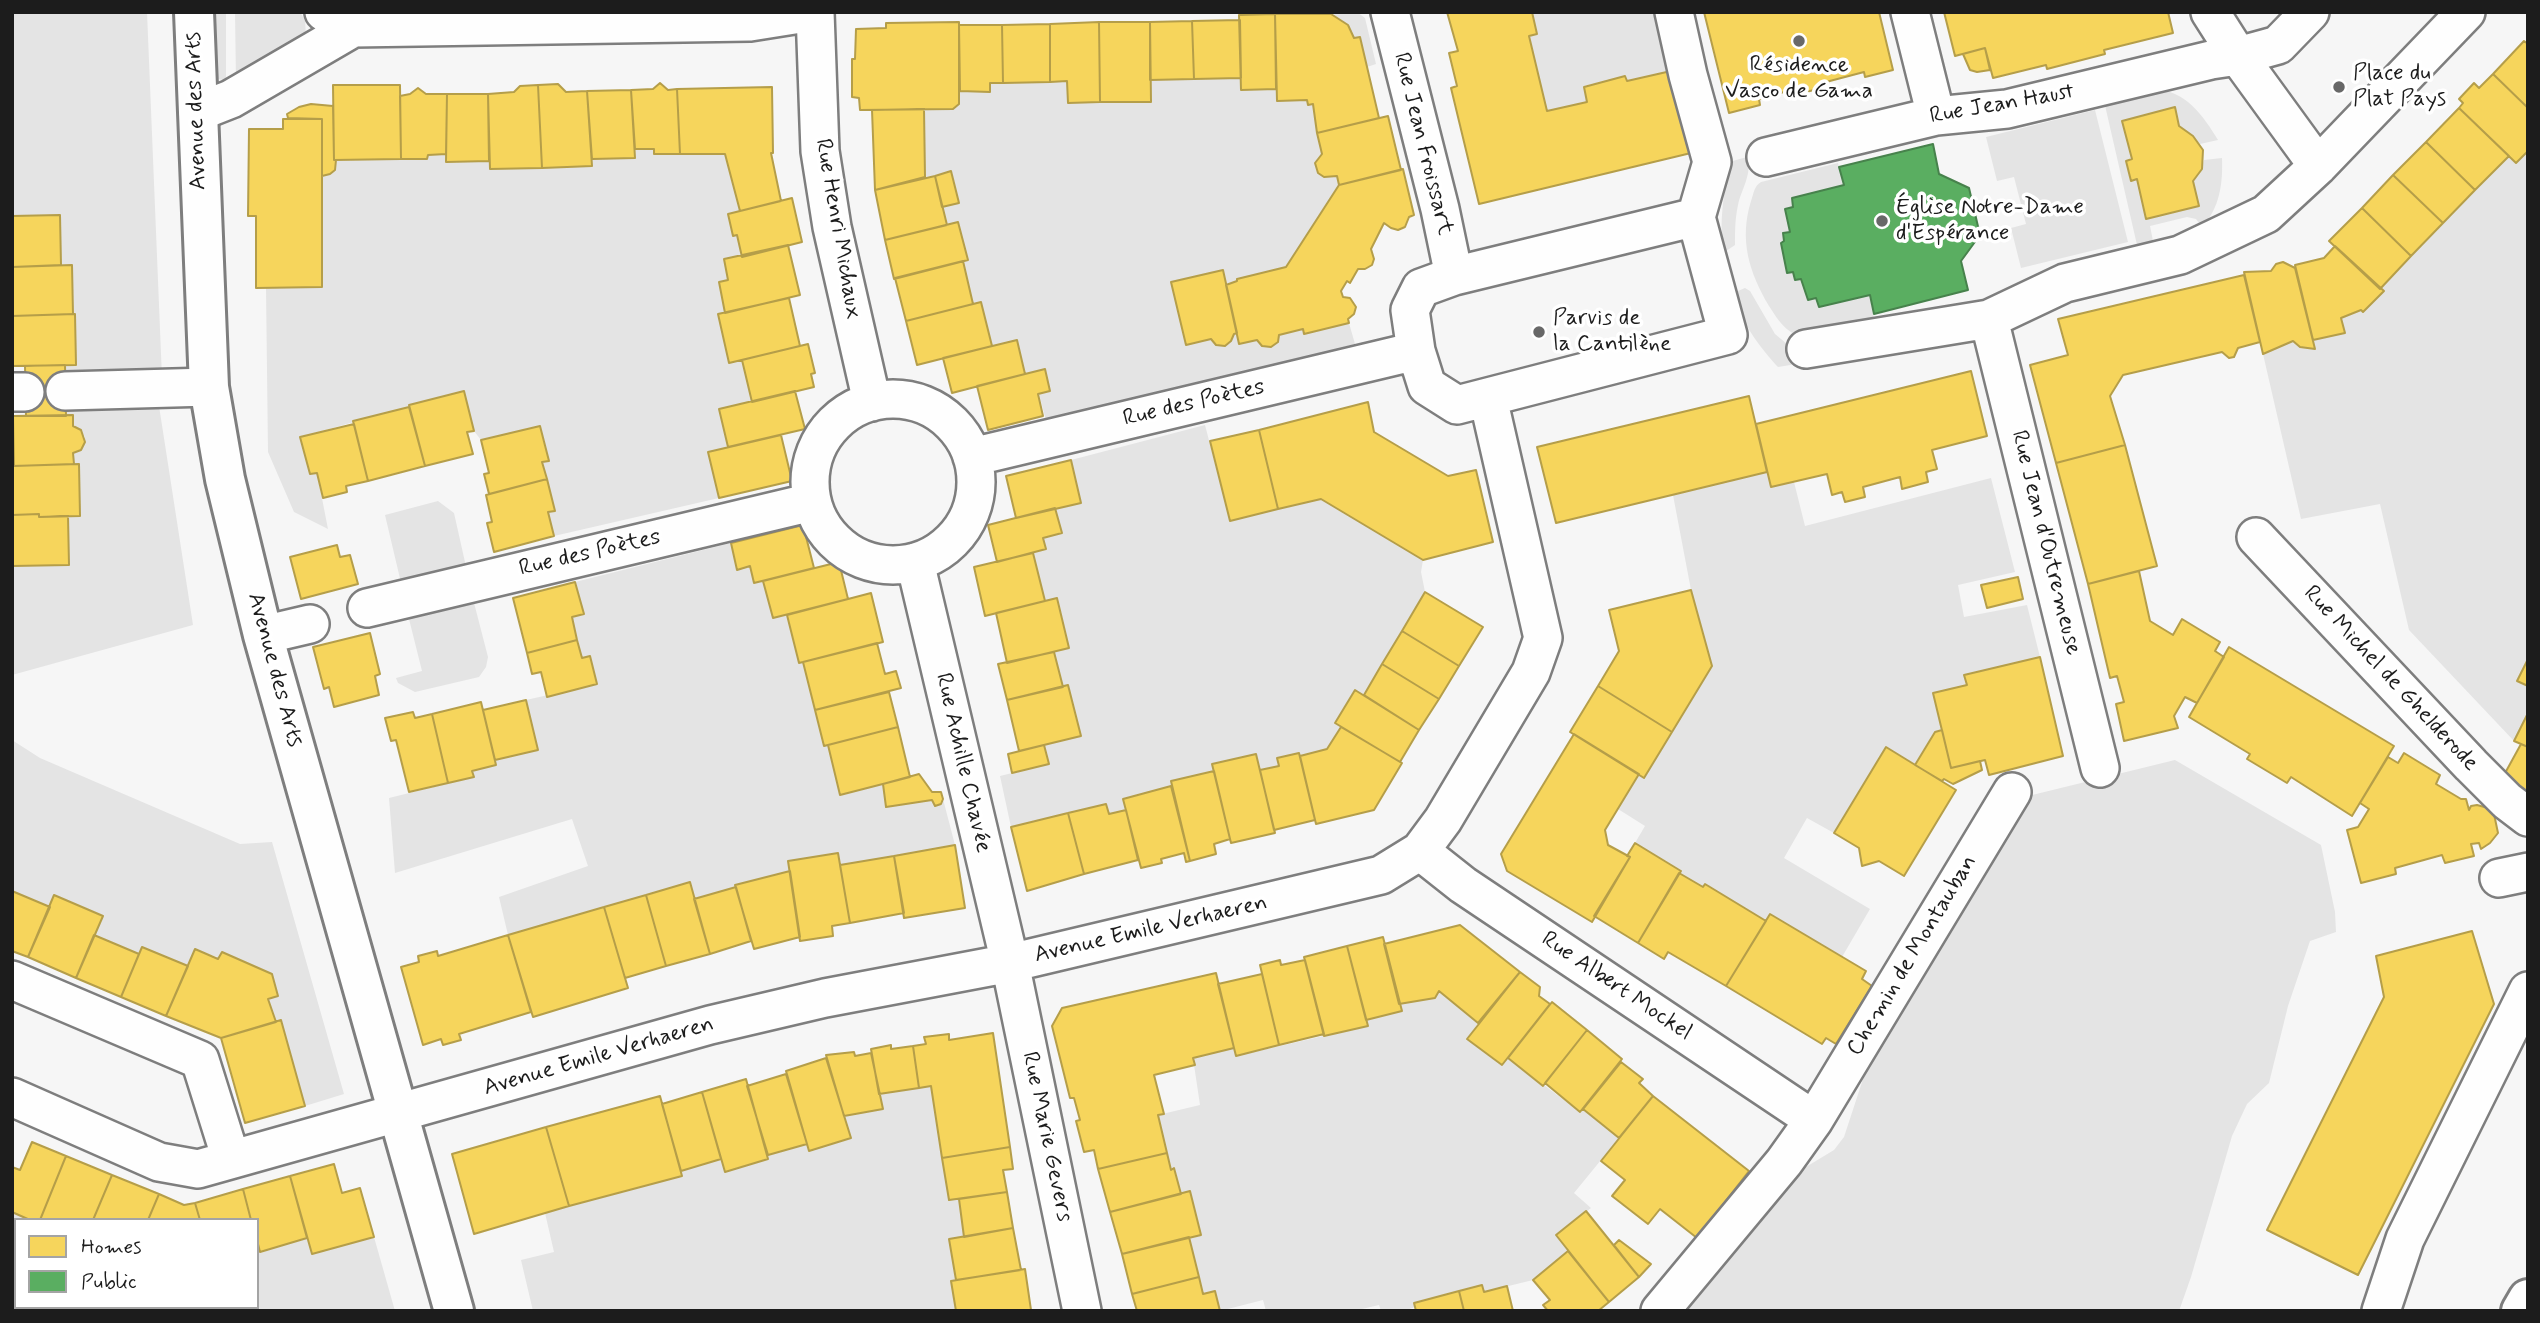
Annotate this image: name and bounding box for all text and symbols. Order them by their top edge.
street label: Avenue des Arts [180,31,214,191]
marker: Résidence Vasco de Gama [1791,33,1807,49]
street label: Rue Jean Froissart [1386,50,1458,238]
place label: Résidence Vasco de Gama [1725,52,1873,106]
place label: Place du Plat Pays [2353,60,2446,114]
street label: Rue Jean Haust [1928,79,2076,131]
marker: Place du Plat Pays [2331,79,2347,95]
street label: Rue Henri Michaux [808,137,866,321]
place label: Église Notre-Dame d'Espérance [1896,194,2084,248]
marker: Église Notre-Dame d'Espérance [1874,213,1890,229]
place label: Parvis de la Cantilène [1553,305,1671,359]
marker: Parvis de la Cantilène [1531,324,1547,340]
street label: Rue des Poètes [1121,374,1267,434]
street label: Rue Jean d'Outremeuse [2004,428,2086,658]
street label: Rue des Poètes [517,524,663,584]
street label: Rue Michel de Ghelderode [2297,580,2483,778]
street label: Avenue des Arts [240,590,308,750]
street label: Rue Achille Chavée [928,671,996,855]
street label: Chemin de Montauban [1842,851,1984,1061]
street label: Avenue Emile Verhaeren [1032,890,1270,970]
street label: Rue Albert Mockel [1535,926,1697,1048]
street label: Avenue Emile Verhaeren [481,1011,717,1103]
street label: Rue Marie Gevers [1014,1049,1078,1225]
legend [14,1218,259,1309]
text: Homes [81,1233,141,1261]
text: Public [81,1268,137,1296]

